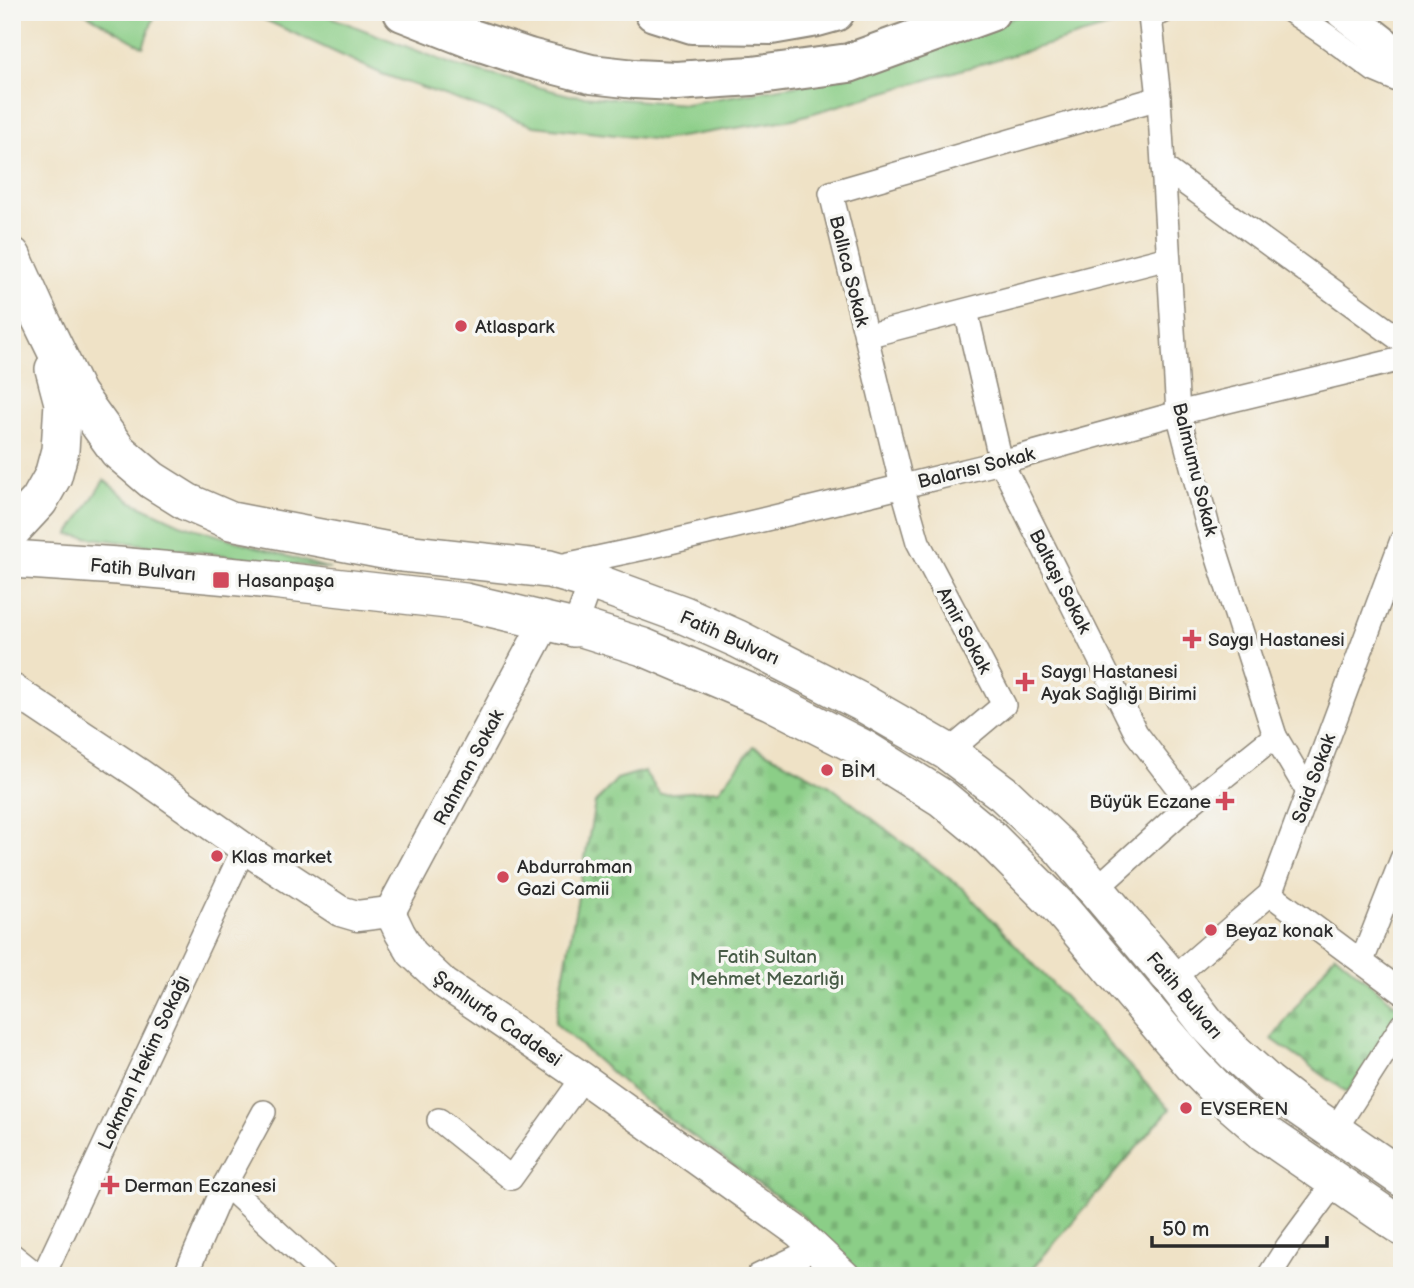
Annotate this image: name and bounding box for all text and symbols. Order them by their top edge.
street label: Ballıca Sokak [824,213,874,330]
place label: Atlaspark [475,316,555,339]
marker: Atlaspark [453,318,469,334]
street label: Balmumu Sokak [1167,400,1222,539]
street label: Balarısı Sokak [915,443,1038,494]
street label: Baltaşı Sokak [1024,526,1096,638]
street label: Fatih Bulvarı [89,554,197,587]
marker: Hasanpaşa [211,570,231,590]
place label: Hasanpaşa [237,570,334,593]
street label: Amir Sokak [931,583,996,679]
street label: Fatih Bulvarı [676,606,783,670]
marker: Saygı Hastanesi [1182,629,1202,649]
place label: Saygı Hastanesi [1208,629,1345,652]
place label: Saygı Hastanesi Ayak Sağlığı Birimi [1041,661,1197,706]
marker: Saygı Hastanesi Ayak Sağlığı Birimi [1015,672,1035,692]
street label: Rahman Sokak [429,705,510,830]
street label: Said Sokak [1288,730,1341,826]
place label: BİM [841,760,876,783]
marker: BİM [819,762,835,778]
place label: Büyük Eczane [1089,791,1211,814]
marker: Büyük Eczane [1217,793,1233,809]
place label: Klas market [231,846,332,869]
marker: Klas market [209,848,225,864]
place label: Abdurrahman Gazi Camii [517,856,633,901]
marker: Abdurrahman Gazi Camii [495,869,511,885]
place label: Beyaz konak [1225,920,1333,943]
marker: Beyaz konak [1203,922,1219,938]
park label: Fatih Sultan Mehmet Mezarlığı [690,946,844,991]
street label: Fatih Bulvarı [1141,948,1227,1044]
street label: Şanlıurfa Caddesi [429,966,566,1072]
street label: Lokman Hekim Sokağı [94,972,195,1153]
place label: EVSEREN [1200,1098,1289,1121]
marker: EVSEREN [1178,1100,1194,1116]
place label: Derman Eczanesi [124,1175,276,1198]
marker: Derman Eczanesi [102,1177,118,1193]
scale bar [1152,1204,1326,1248]
text: 50 m [1162,1217,1209,1242]

